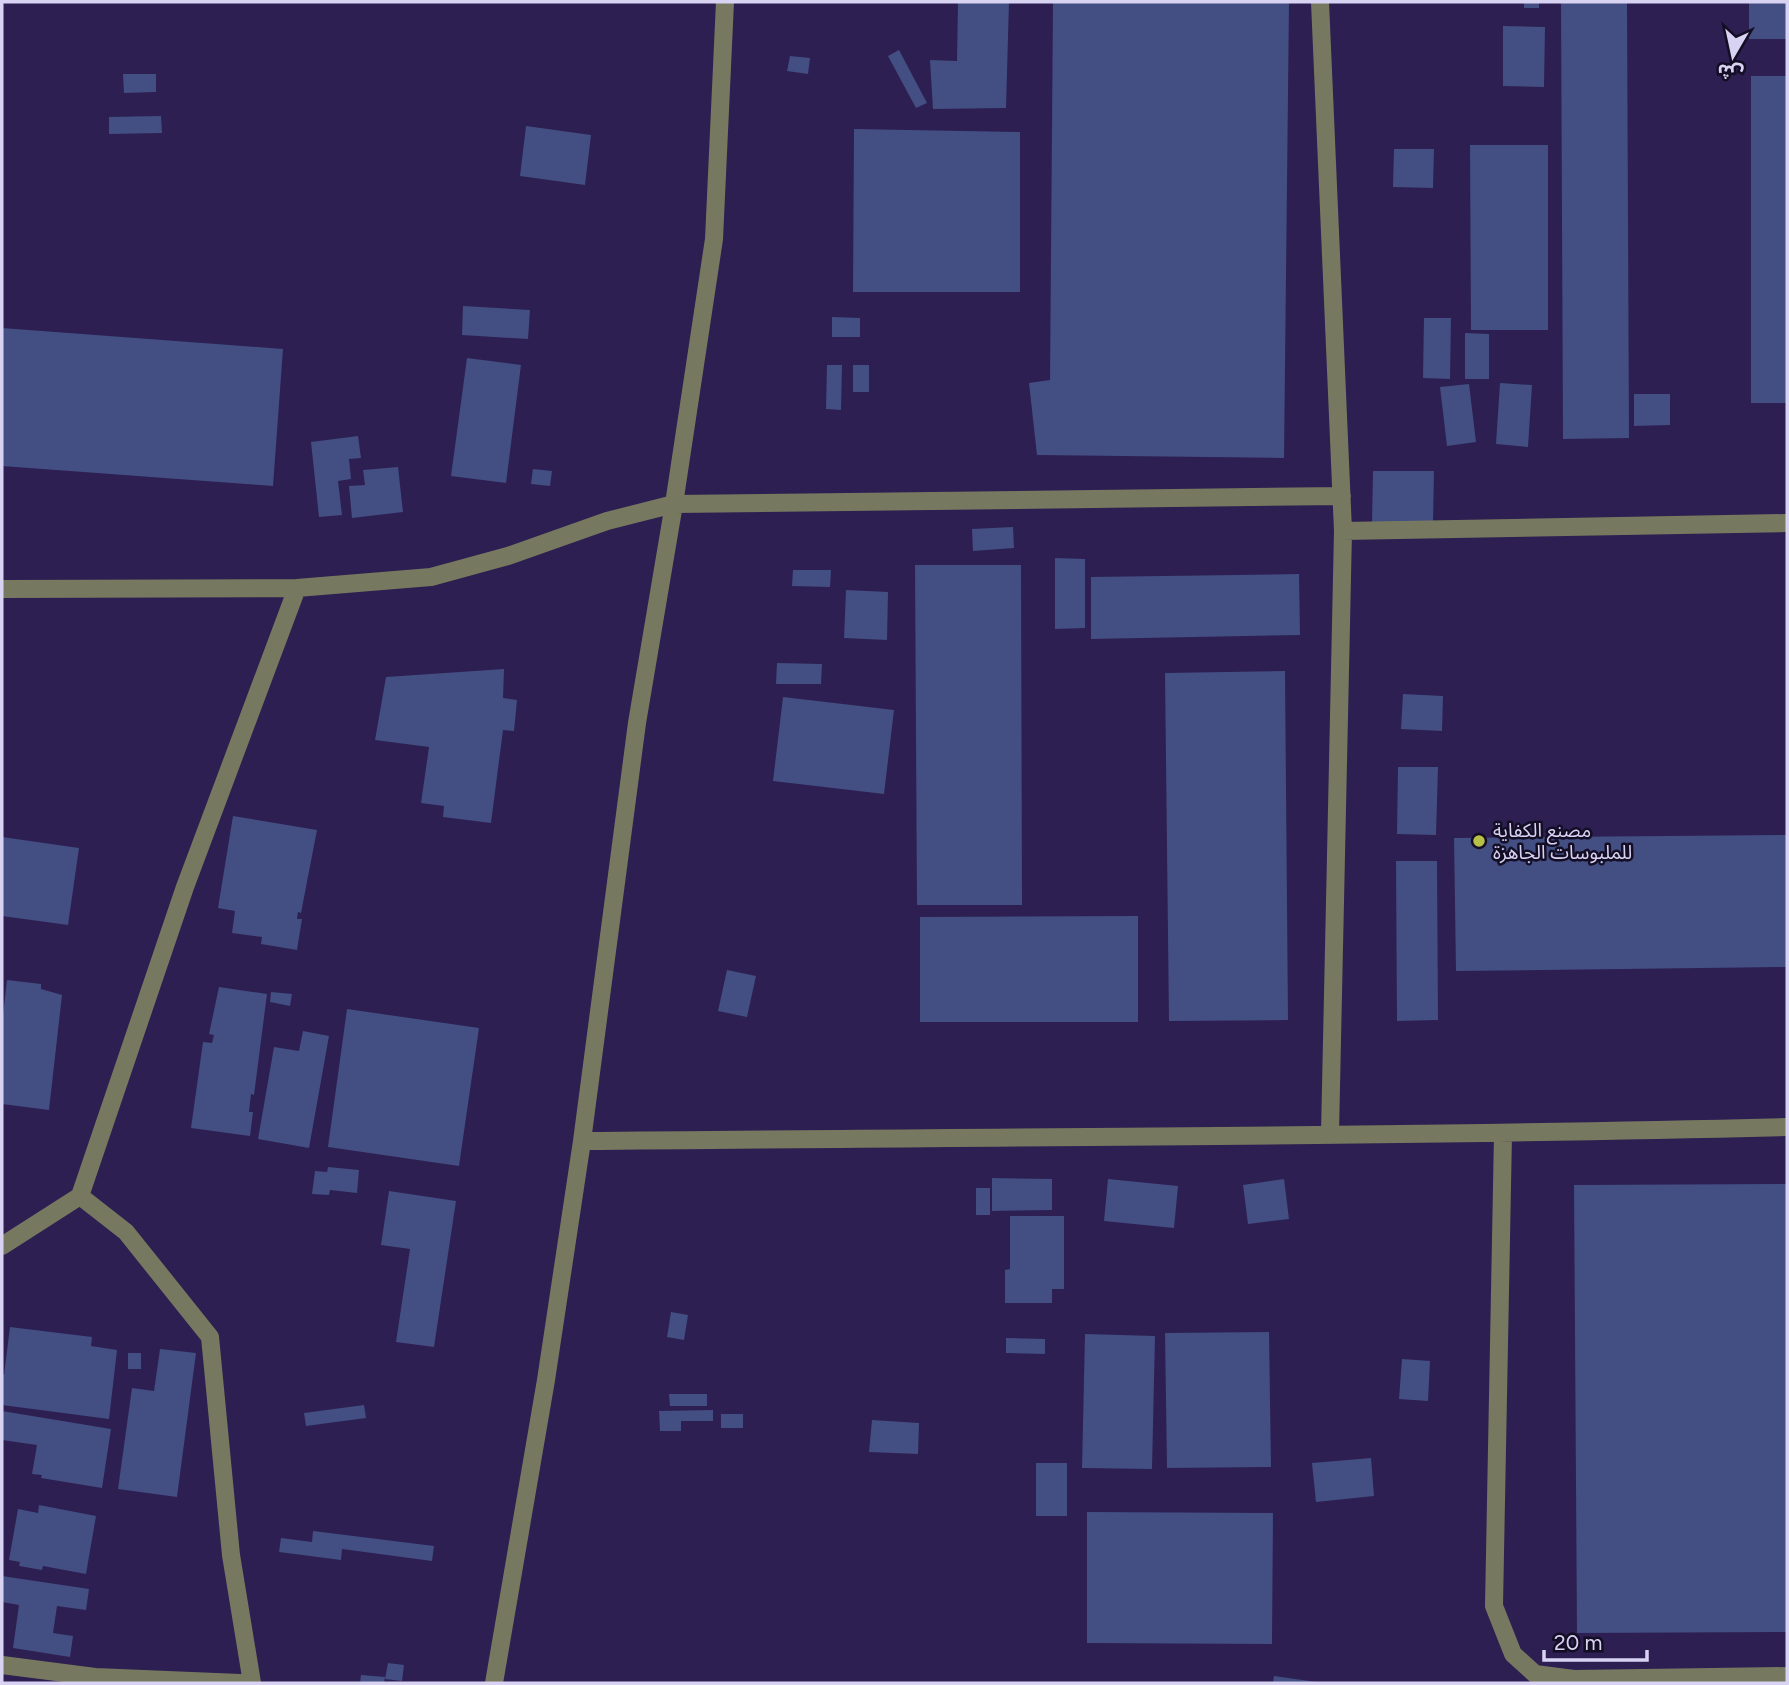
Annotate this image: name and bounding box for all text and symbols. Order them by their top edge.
north arrow [1698,21,1768,91]
text: ش [1716,59,1745,86]
place label: مصنع الكفاية للملبوسات الجاهزة [1493,819,1632,864]
marker: مصنع الكفاية للملبوسات الجاهزة [1471,833,1487,849]
scale bar [1544,1618,1647,1662]
text: 20 m [1554,1630,1602,1655]

